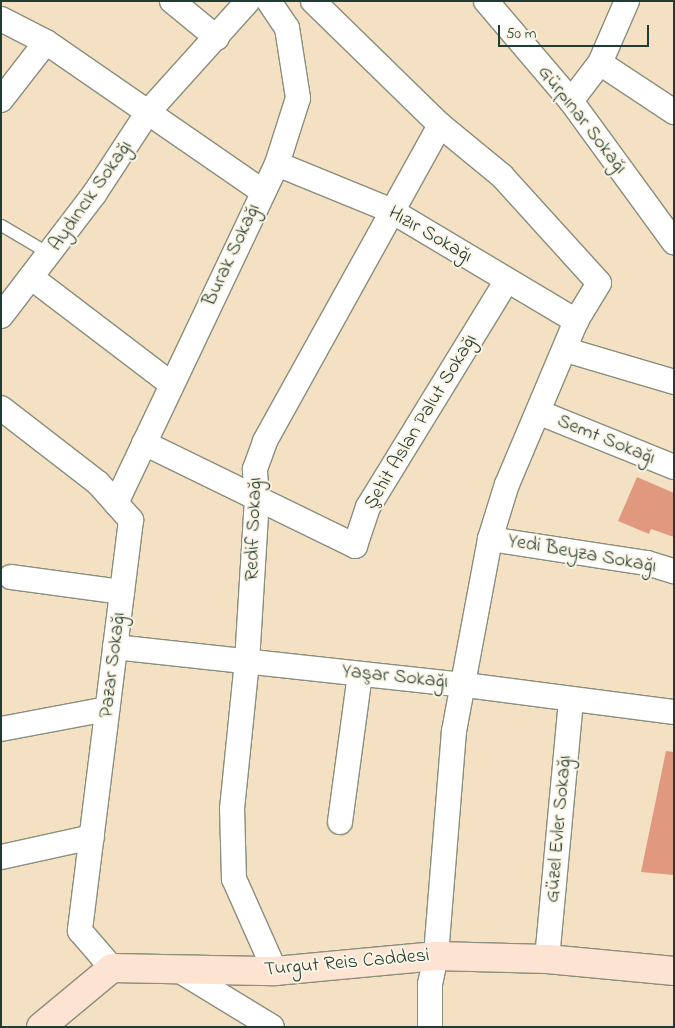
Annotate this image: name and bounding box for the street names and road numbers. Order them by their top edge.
street label: Gürpınar Sokağı [532,61,632,179]
street label: Aydıncık Sokağı [44,136,138,256]
street label: Burak Sokağı [198,200,266,310]
street label: Hızır Sokağı [384,201,476,269]
street label: Şehit Aslan Palut Sokağı [359,330,483,514]
street label: Semt Sokağı [553,409,659,471]
street label: Redif Sokağı [240,477,268,581]
street label: Yedi Beyza Sokağı [506,529,658,579]
street label: Pazar Sokağı [95,611,131,719]
street label: Yaşar Sokağı [341,659,449,695]
street label: Güzel Evler Sokağı [541,754,577,904]
street label: Turgut Reis Caddesi [263,944,431,982]

